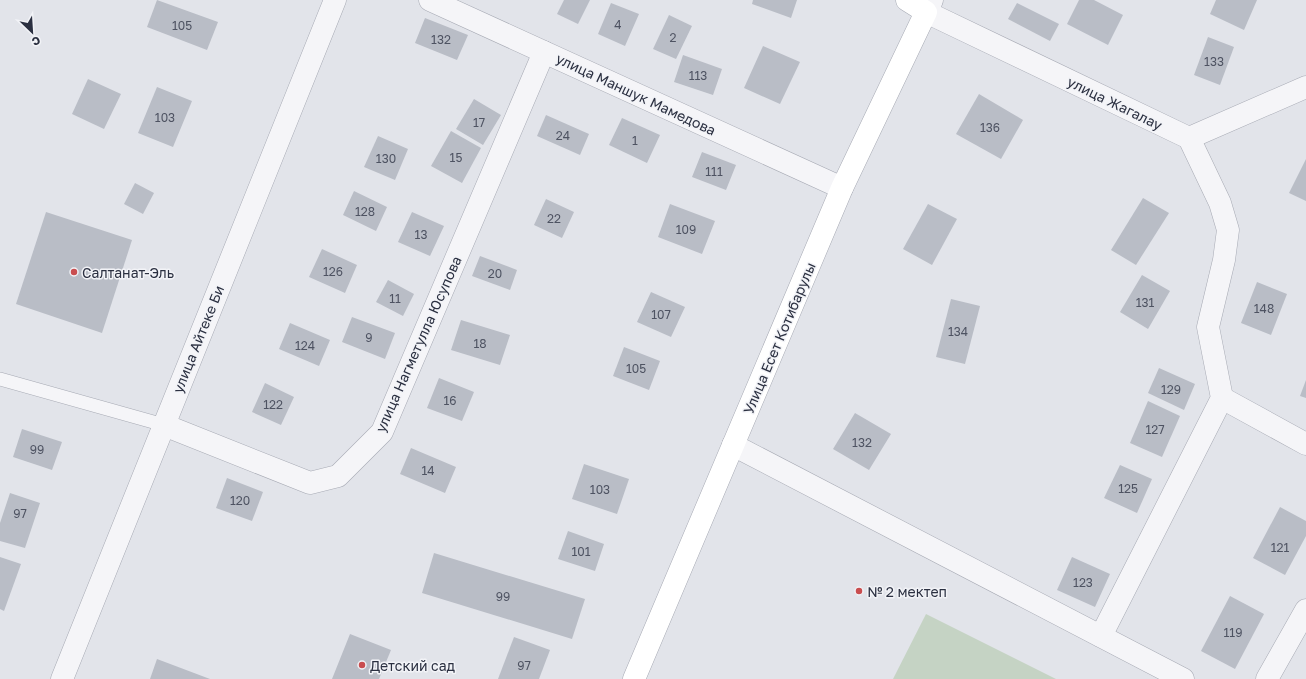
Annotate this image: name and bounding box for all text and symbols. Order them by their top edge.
north arrow [12,12,52,52]
house number: 4 [614,17,622,32]
house number: 105 [172,18,192,33]
house number: 2 [670,30,677,45]
house number: 132 [431,32,451,47]
text: С [30,34,43,49]
street label: улица Маншук Мамедова [553,49,719,139]
house number: 133 [1204,54,1224,69]
house number: 113 [689,68,707,83]
street label: улица Жагалау [1065,73,1165,133]
house number: 103 [155,110,175,125]
house number: 17 [473,115,485,130]
house number: 136 [980,120,1000,135]
house number: 24 [556,128,570,143]
house number: 1 [632,133,638,148]
house number: 15 [450,150,462,165]
house number: 130 [376,151,396,166]
house number: 111 [705,164,723,179]
house number: 128 [355,204,375,219]
house number: 22 [547,211,561,226]
house number: 109 [676,222,696,237]
house number: 13 [415,227,427,242]
street label: улица Нагметулла Юсупова [371,253,465,435]
street label: Улица Есет Котибарулы [739,260,819,416]
place label: Салтанат-Эль [82,264,174,281]
house number: 126 [323,264,343,279]
house number: 20 [488,266,502,281]
marker: Салтанат-Эль [69,267,79,277]
street label: улица Айтеке Би [169,283,227,395]
house number: 11 [389,291,401,306]
house number: 131 [1136,295,1155,310]
house number: 148 [1254,301,1274,316]
house number: 107 [651,307,671,322]
house number: 134 [948,324,968,339]
house number: 9 [365,330,373,345]
house number: 18 [473,336,487,351]
house number: 124 [295,338,315,353]
house number: 105 [626,361,646,376]
house number: 129 [1161,382,1181,397]
house number: 16 [443,393,457,408]
house number: 122 [263,397,283,412]
house number: 127 [1145,422,1165,437]
house number: 132 [852,435,872,450]
house number: 99 [30,442,44,457]
house number: 14 [421,463,435,478]
house number: 125 [1118,481,1138,496]
house number: 103 [590,482,610,497]
house number: 120 [230,493,250,508]
house number: 97 [13,506,27,521]
house number: 121 [1271,540,1289,555]
house number: 101 [571,544,591,559]
house number: 123 [1073,575,1093,590]
place label: № 2 мектеп [867,583,947,600]
marker: № 2 мектеп [854,586,864,596]
house number: 99 [496,589,510,604]
house number: 119 [1224,625,1242,640]
place label: Детский сад [370,657,456,674]
house number: 97 [517,658,531,673]
marker: Детский сад [357,660,367,670]

